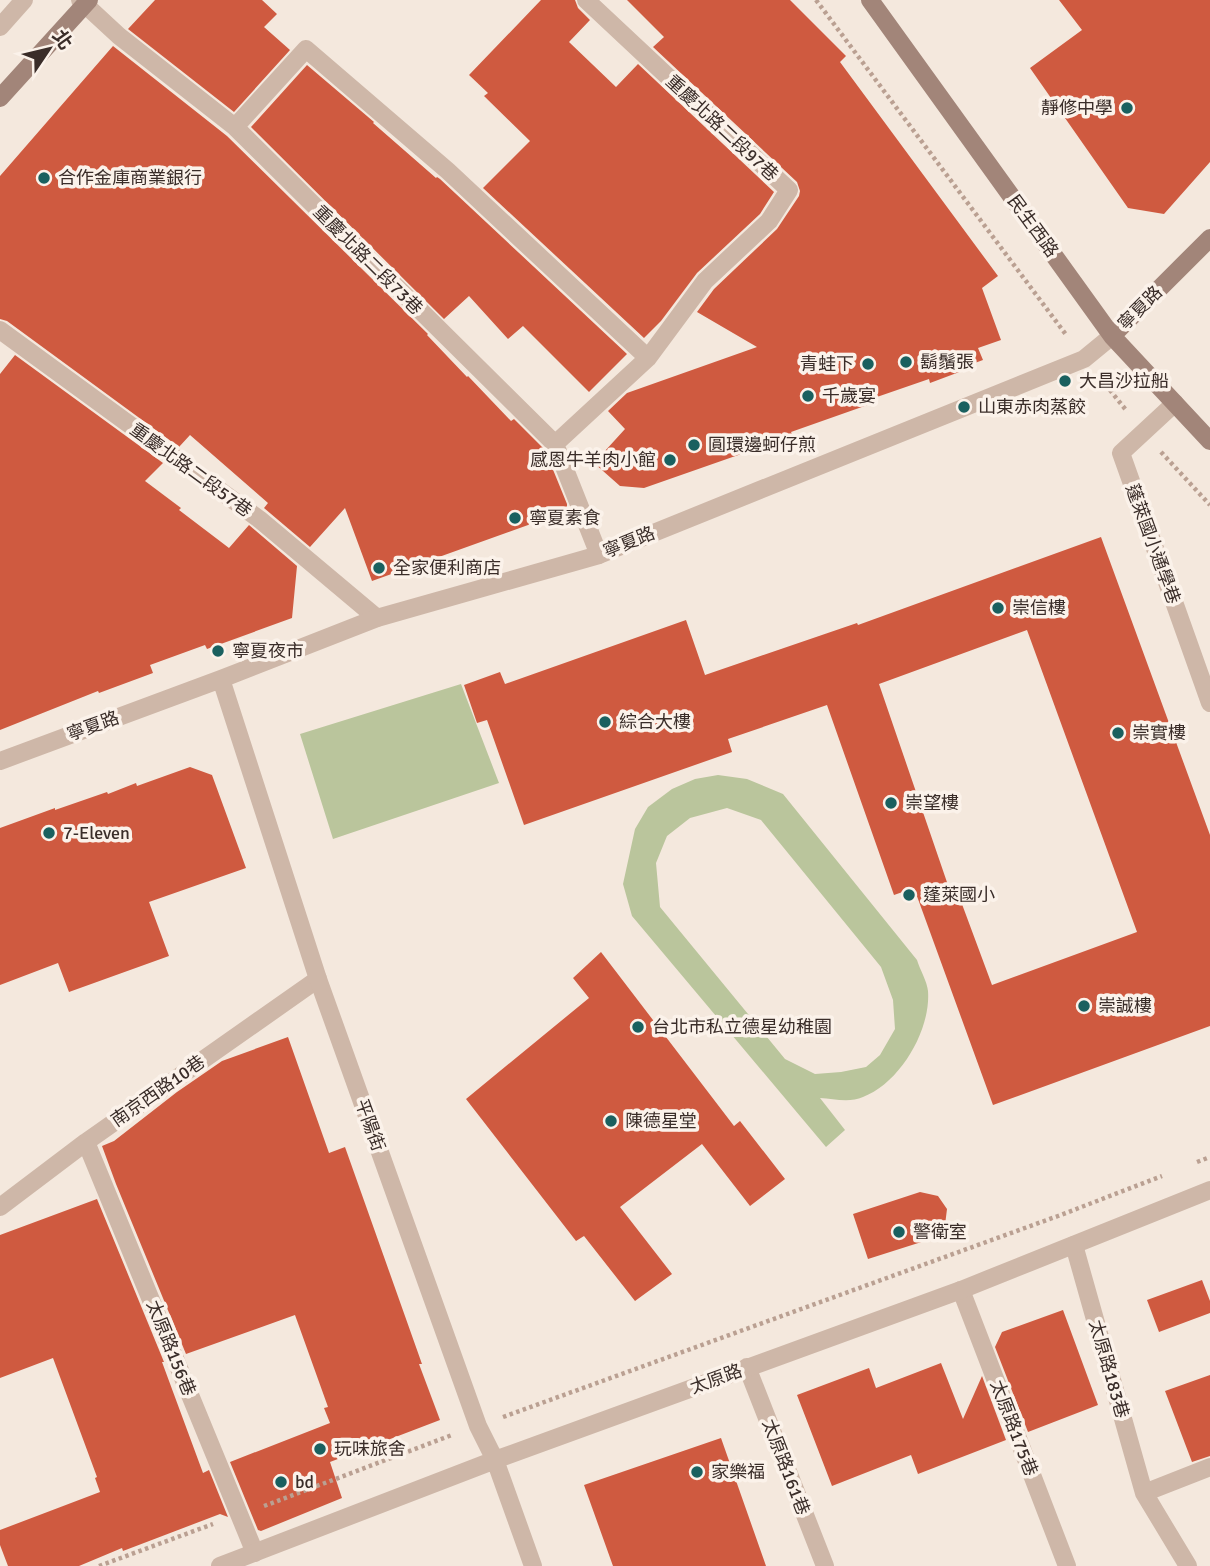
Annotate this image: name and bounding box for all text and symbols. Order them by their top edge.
north arrow [14,14,84,84]
text: 北 [47,25,77,54]
street label: 重慶北路二段97巷 [661,70,783,186]
place label: 靜修中學 [1041,97,1113,119]
marker: 靜修中學 [1119,100,1135,116]
place label: 合作金庫商業銀行 [58,167,202,189]
marker: 合作金庫商業銀行 [36,170,52,186]
street label: 民生西路 [1003,190,1063,262]
street label: 重慶北路二段73巷 [309,201,427,319]
street label: 寧夏路 [1113,281,1167,335]
place label: 鬍鬚張 [920,351,974,373]
place label: 青蛙下 [800,353,854,375]
marker: 鬍鬚張 [898,354,914,370]
marker: 青蛙下 [860,356,876,372]
place label: 大昌沙拉船 [1079,370,1169,392]
marker: 大昌沙拉船 [1057,373,1073,389]
place label: 千歲宴 [822,385,876,407]
marker: 千歲宴 [800,388,816,404]
place label: 山東赤肉蒸餃 [978,396,1086,418]
marker: 山東赤肉蒸餃 [956,399,972,415]
street label: 重慶北路二段57巷 [126,418,256,522]
place label: 圓環邊蚵仔煎 [708,434,816,456]
marker: 圓環邊蚵仔煎 [686,437,702,453]
place label: 感恩牛羊肉小館 [530,449,656,471]
marker: 感恩牛羊肉小館 [662,452,678,468]
street label: 蓬萊國小通學巷 [1121,481,1185,607]
place label: 寧夏素食 [529,507,601,529]
marker: 寧夏素食 [507,510,523,526]
street label: 寧夏路 [600,522,658,562]
place label: 全家便利商店 [393,557,501,579]
marker: 全家便利商店 [371,560,387,576]
place label: 崇信樓 [1012,597,1066,619]
marker: 崇信樓 [990,600,1006,616]
place label: 寧夏夜市 [232,640,304,662]
marker: 寧夏夜市 [210,643,226,659]
street label: 寧夏路 [64,706,122,746]
place label: 綜合大樓 [619,711,691,733]
marker: 綜合大樓 [597,714,613,730]
place label: 崇實樓 [1132,722,1186,744]
marker: 崇實樓 [1110,725,1126,741]
place label: 崇望樓 [905,792,959,814]
marker: 崇望樓 [883,795,899,811]
place label: 7-Eleven [63,822,130,844]
marker: 7-Eleven [41,825,57,841]
place label: 蓬萊國小 [923,884,995,906]
marker: 蓬萊國小 [901,887,917,903]
place label: 崇誠樓 [1098,995,1152,1017]
marker: 崇誠樓 [1076,998,1092,1014]
place label: 台北市私立德星幼稚園 [652,1016,832,1038]
marker: 台北市私立德星幼稚園 [630,1019,646,1035]
street label: 南京西路10巷 [107,1051,209,1131]
street label: 平陽街 [350,1096,390,1154]
place label: 陳德星堂 [625,1110,697,1132]
marker: 陳德星堂 [603,1113,619,1129]
place label: 警衛室 [913,1221,967,1243]
marker: 警衛室 [891,1224,907,1240]
street label: 太原路156巷 [142,1297,200,1399]
street label: 太原路183巷 [1084,1317,1134,1421]
street label: 太原路 [687,1359,745,1399]
street label: 太原路175巷 [986,1377,1042,1479]
street label: 太原路161巷 [758,1416,814,1518]
place label: 玩味旅舍 [334,1438,406,1460]
marker: 玩味旅舍 [312,1441,328,1457]
place label: 家樂福 [711,1461,765,1483]
marker: 家樂福 [689,1464,705,1480]
place label: bd [295,1471,314,1493]
marker: bd [273,1474,289,1490]

